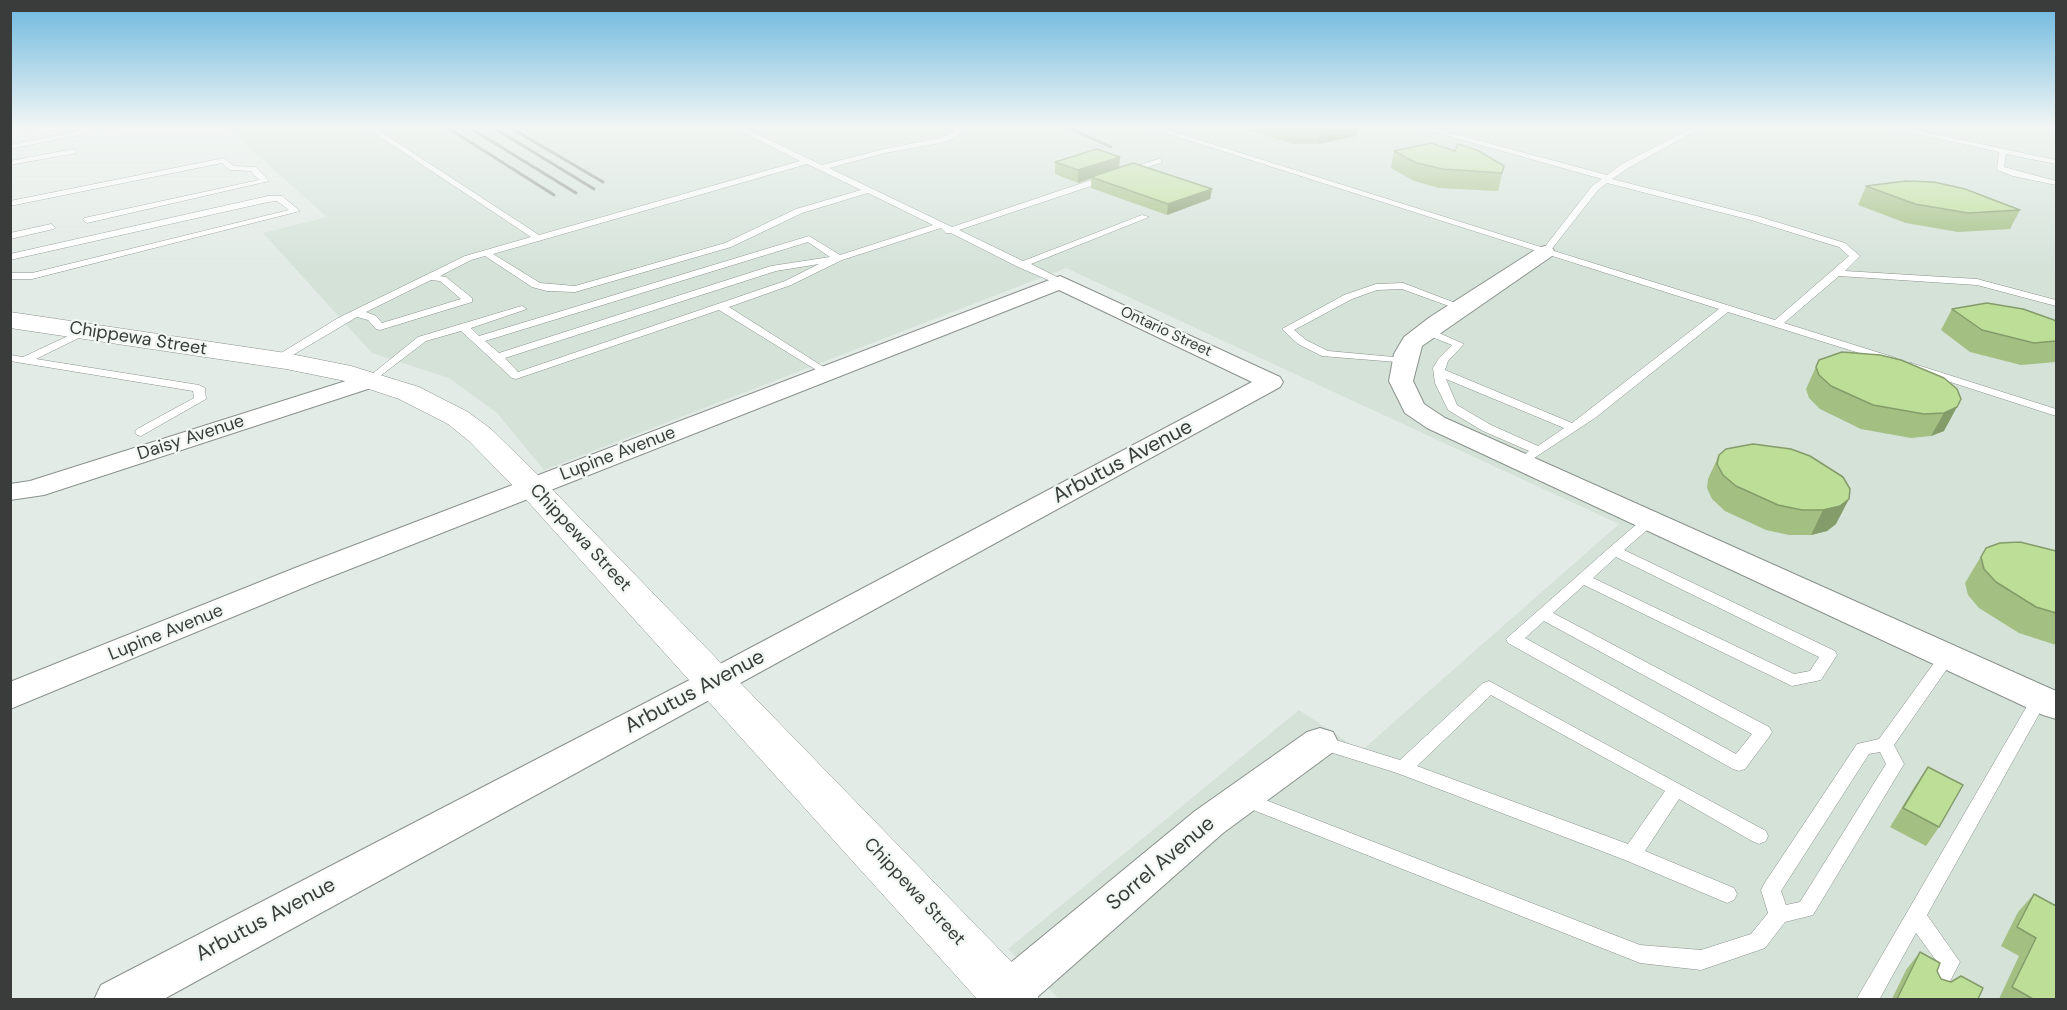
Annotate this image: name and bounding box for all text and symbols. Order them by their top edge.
street label: Ontario Street [1117,303,1215,361]
street label: Chippewa Street [68,317,208,361]
street label: Daisy Avenue [135,411,247,465]
street label: Arbutus Avenue [1049,415,1197,509]
street label: Lupine Avenue [557,422,679,486]
street label: Chippewa Street [525,480,635,596]
street label: Lupine Avenue [105,600,227,666]
street label: Arbutus Avenue [621,645,769,739]
street label: Sorrel Avenue [1102,811,1220,917]
street label: Chippewa Street [859,834,969,950]
street label: Arbutus Avenue [192,873,340,967]

